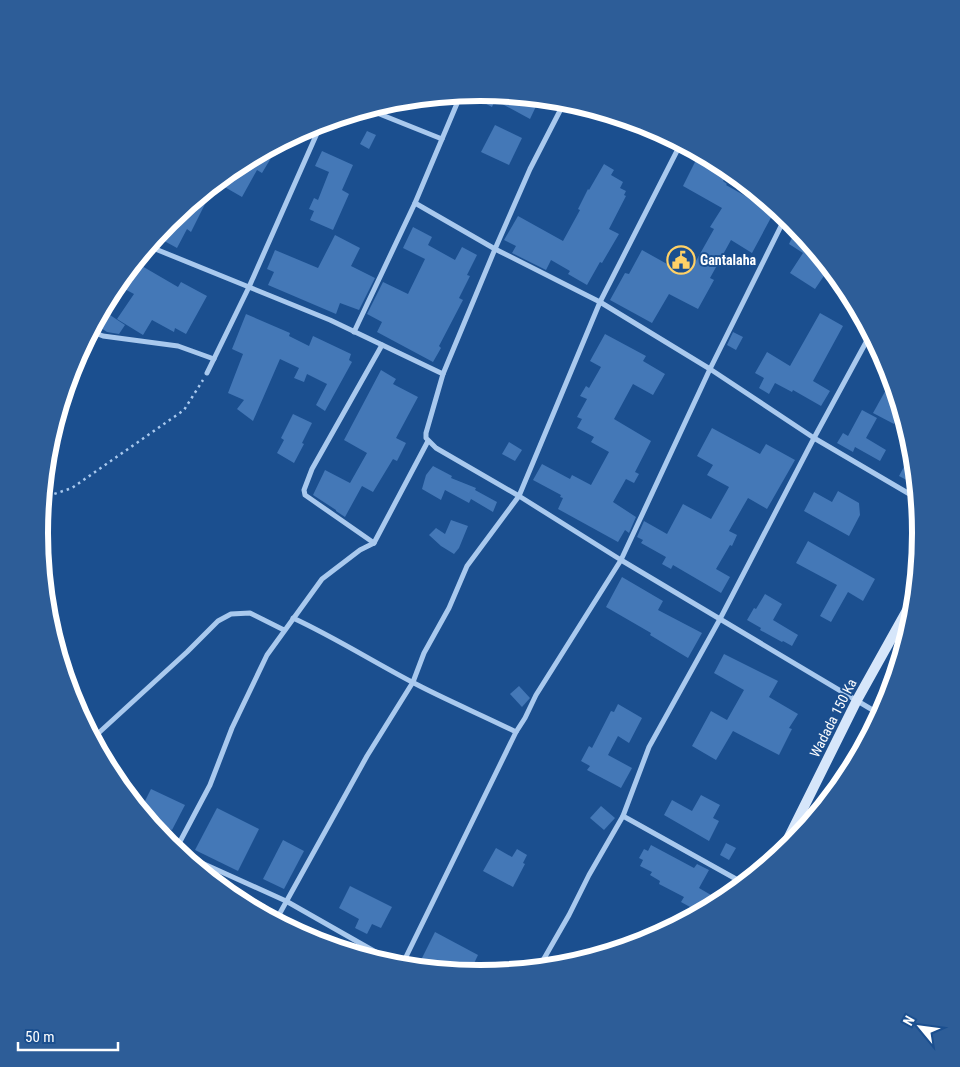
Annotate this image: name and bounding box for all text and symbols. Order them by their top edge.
public building icon: Gantalaha [666,245,696,275]
place label: Gantalaha [700,252,757,268]
street label: Wadada 150 Ka [806,676,860,760]
north arrow [895,1002,945,1052]
text: N [900,1013,918,1028]
scale bar [18,1020,118,1052]
text: 50 m [25,1028,55,1046]

